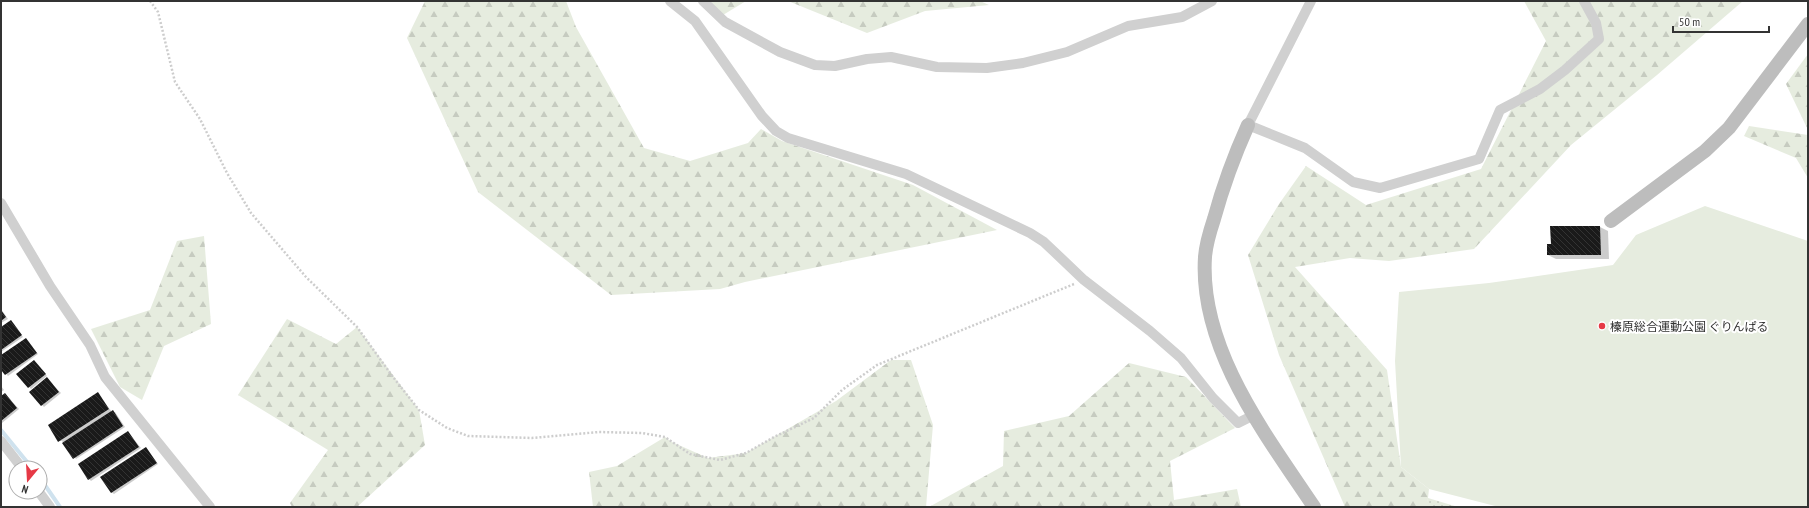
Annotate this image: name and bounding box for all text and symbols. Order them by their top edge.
scale bar [1673,8,1769,34]
text: 50 m [1679,14,1700,29]
place label: 榛原総合運動公園 ぐりんぱる [1610,319,1769,334]
marker: 榛原総合運動公園 ぐりんぱる [1597,321,1607,331]
north arrow [8,460,48,500]
text: N [20,482,30,497]

